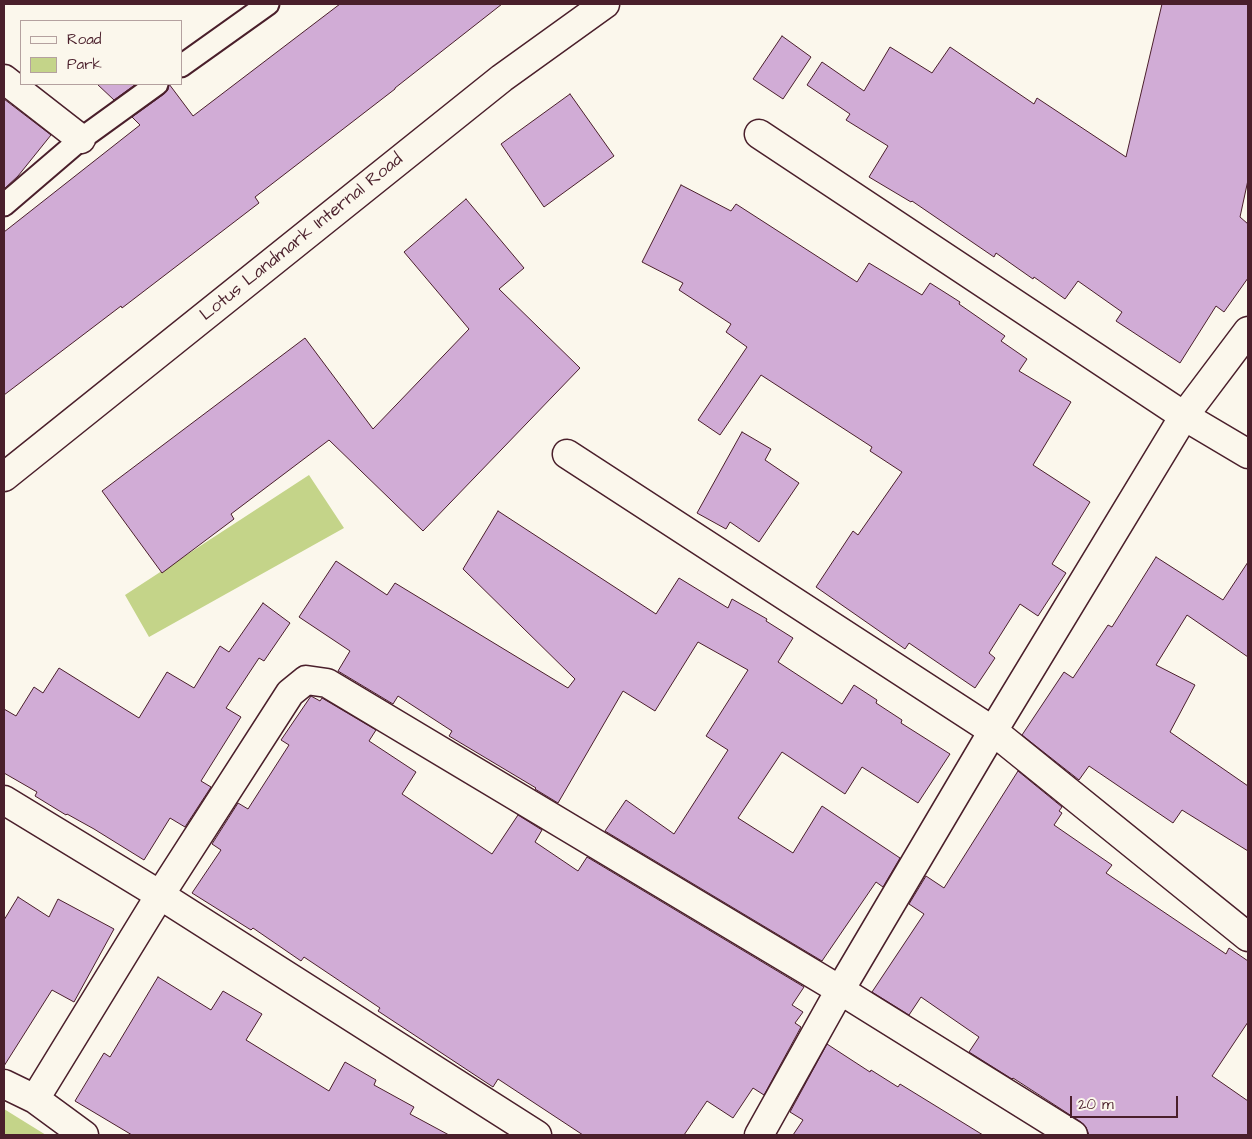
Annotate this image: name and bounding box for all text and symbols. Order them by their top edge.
legend [20,20,182,85]
text: Road [67,29,101,50]
text: Park [67,54,102,75]
street label: Lotus Landmark Internal Road [196,149,408,327]
scale bar [1072,1086,1180,1118]
text: 20 m [1078,1094,1114,1115]

